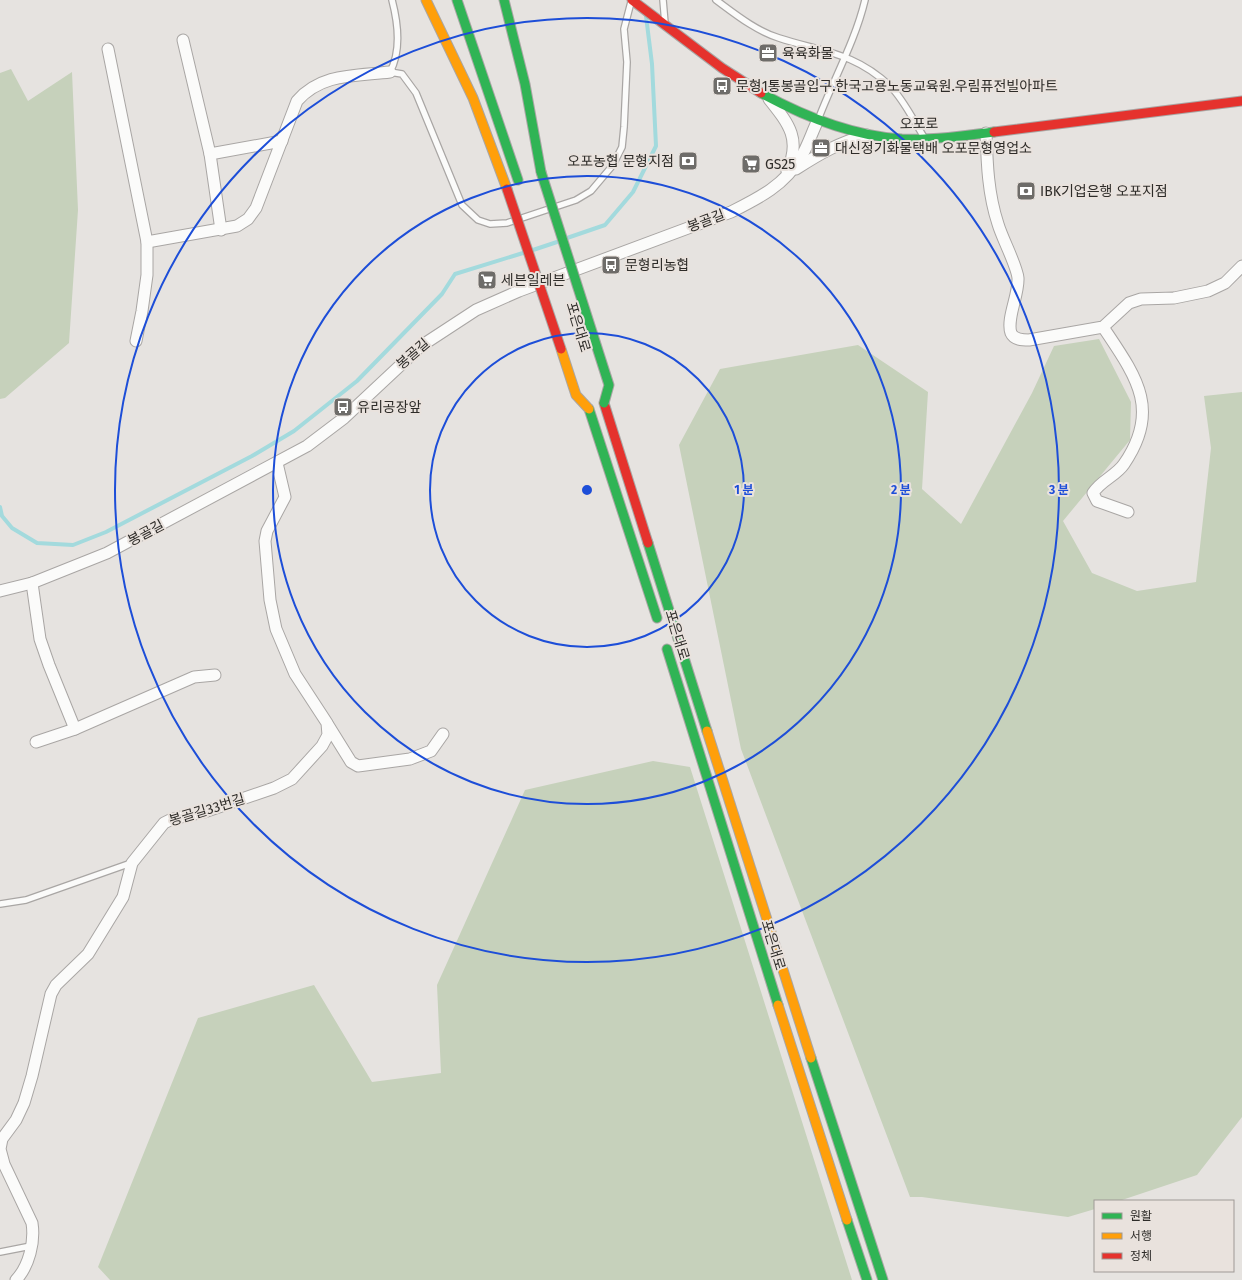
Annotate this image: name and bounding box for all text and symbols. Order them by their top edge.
office icon: 육육화물 [757,42,779,64]
place label: 육육화물 [782,45,834,62]
bus stop icon: 문형1통봉골입구.한국고용노동교육원.우림퓨전빌아파트 [711,75,733,97]
place label: 문형1통봉골입구.한국고용노동교육원.우림퓨전빌아파트 [736,78,1058,95]
street label: 오포로 [900,115,939,133]
office icon: 대신정기화물택배 오포문형영업소 [810,137,832,159]
place label: 대신정기화물택배 오포문형영업소 [835,140,1032,157]
bank icon: 오포농협 문형지점 [677,150,699,172]
place label: 오포농협 문형지점 [567,153,674,170]
supermarket icon: GS25 [740,153,762,175]
place label: GS25 [765,156,795,173]
bank icon: IBK기업은행 오포지점 [1015,180,1037,202]
place label: IBK기업은행 오포지점 [1040,183,1168,200]
street label: 봉골길 [685,206,727,236]
bus stop icon: 문형리농협 [600,254,622,276]
place label: 문형리농협 [625,257,689,274]
supermarket icon: 세븐일레븐 [476,269,498,291]
place label: 세븐일레븐 [501,272,566,289]
street label: 포은대로 [562,300,594,354]
street label: 봉골길 [393,335,433,373]
bus stop icon: 유리공장앞 [332,396,354,418]
place label: 유리공장앞 [357,399,422,416]
centre of rings [580,483,594,497]
text: 1 분 [734,483,754,497]
text: 2 분 [891,483,911,497]
text: 3 분 [1048,483,1069,497]
street label: 봉골길 [125,516,167,550]
street label: 포은대로 [661,608,693,662]
street label: 봉골길33번길 [167,790,247,830]
street label: 포은대로 [757,918,789,972]
legend [1094,1200,1234,1272]
text: 원활 [1130,1209,1152,1223]
text: 서행 [1130,1229,1152,1243]
text: 정체 [1130,1249,1152,1263]

